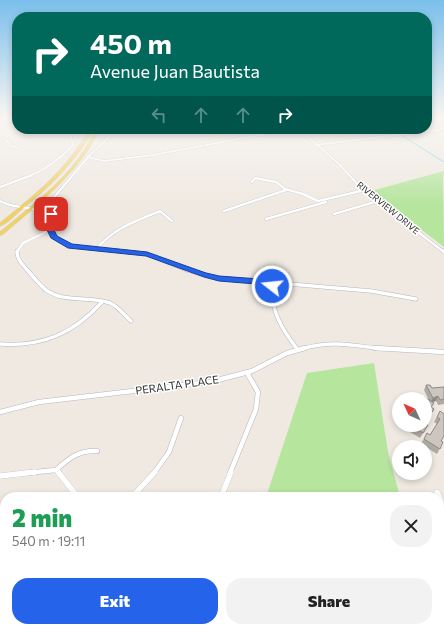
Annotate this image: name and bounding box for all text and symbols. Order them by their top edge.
text: 450 m [90,26,172,60]
icon: right [24,28,76,80]
text: Avenue Juan Bautista [90,60,260,82]
icon: left [148,104,170,126]
icon: ahead [190,104,212,126]
icon: ahead [232,104,254,126]
icon: right [274,104,296,126]
street label: RIVERVIEW DRIVE [355,179,422,236]
pin [34,197,68,231]
icon: arrive [40,203,62,225]
position arrow [251,265,293,307]
street label: PERALTA PLACE [134,372,219,397]
north arrow [392,392,432,432]
map controls [392,392,432,480]
button: sound [392,440,432,480]
text: 2 min [12,503,72,532]
button: close [390,505,432,547]
text: 540 m · 19:11 [12,533,85,549]
button: Exit [12,578,218,624]
button: Share [226,578,432,624]

